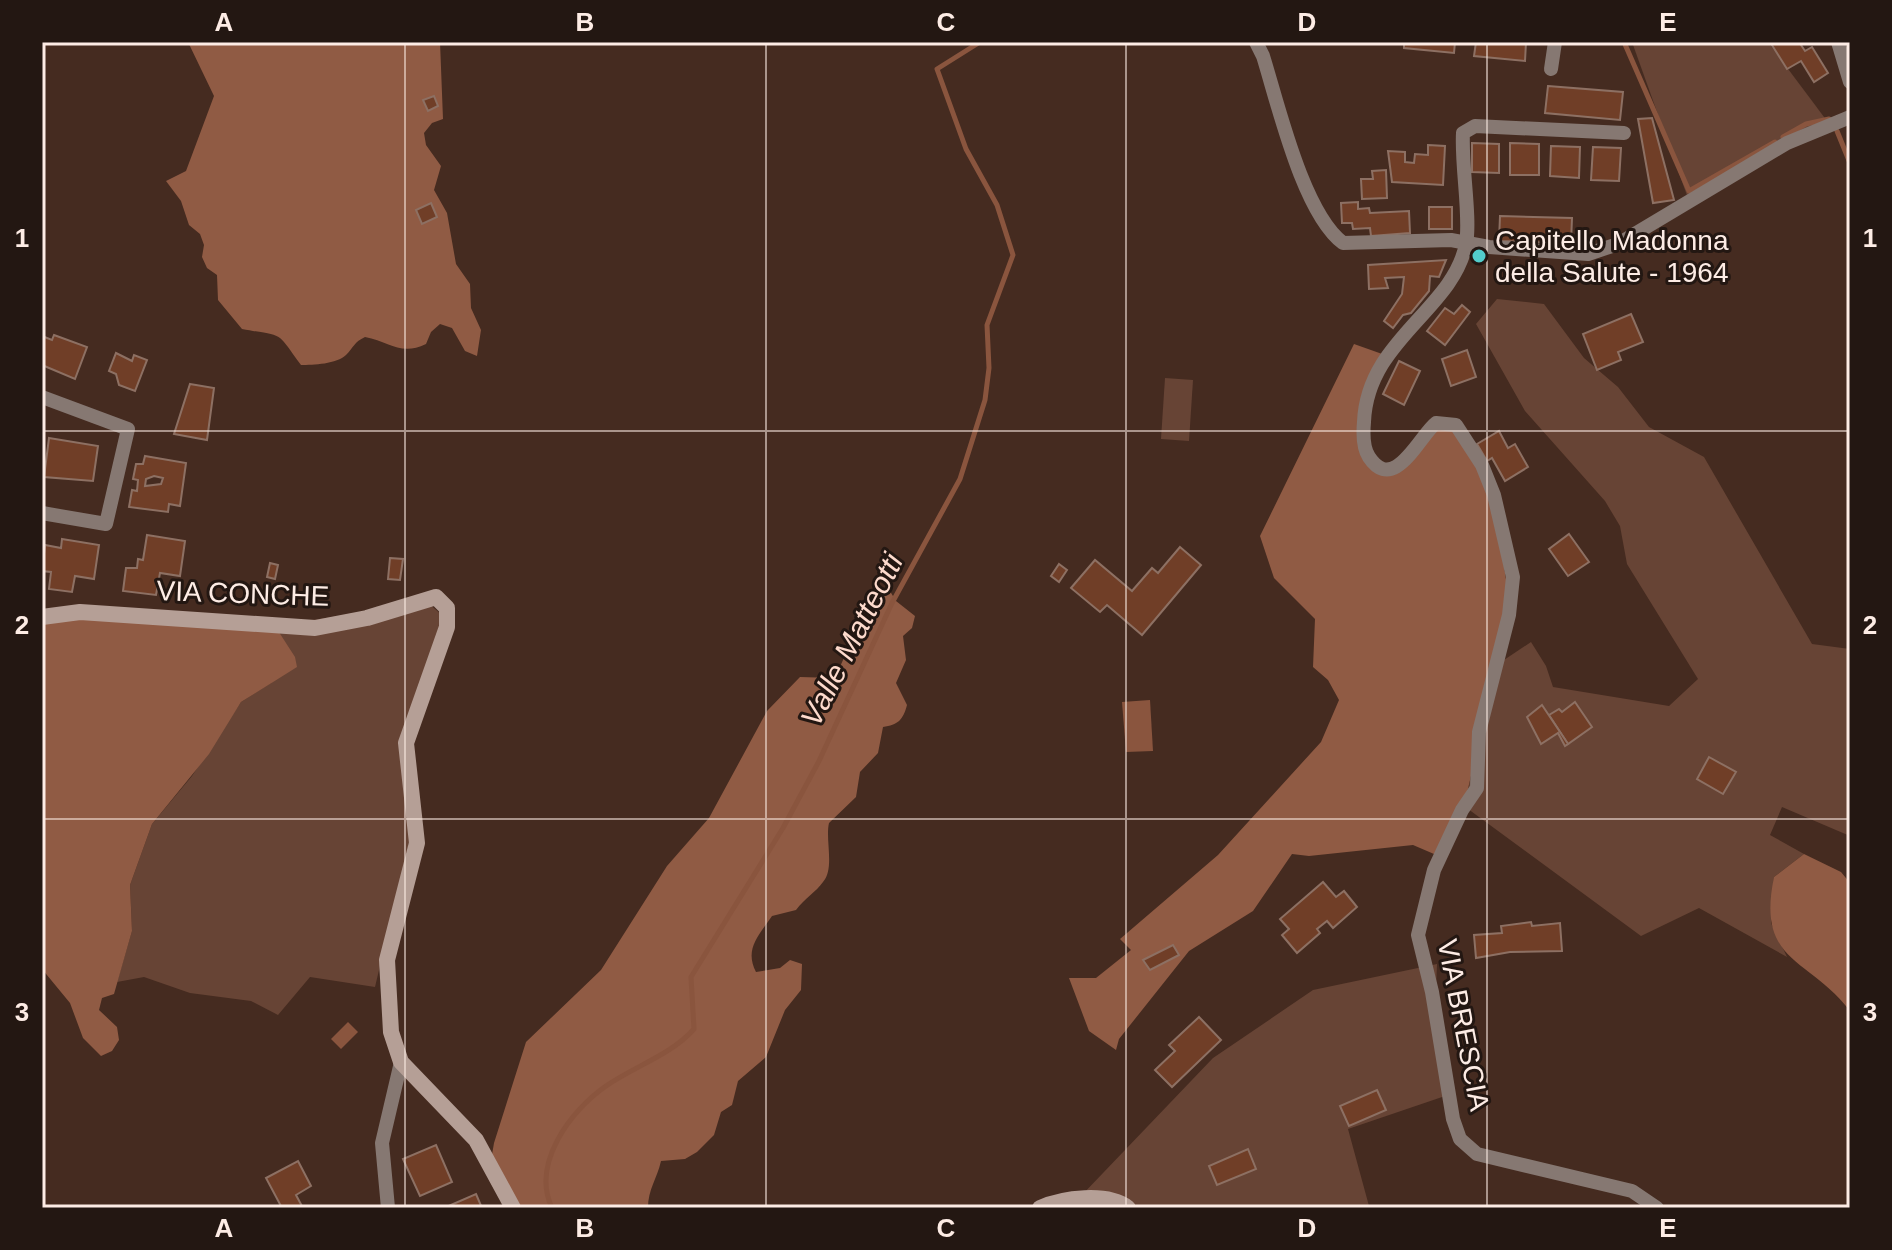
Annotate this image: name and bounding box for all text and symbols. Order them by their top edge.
text: A [215,7,234,37]
text: B [576,7,594,37]
text: C [937,7,956,37]
text: D [1298,7,1316,37]
text: E [1659,7,1677,37]
text: 1 [15,223,29,253]
text: 1 [1863,223,1877,253]
place label: Capitello Madonna della Salute - 1964 [1495,225,1729,288]
marker: Capitello Madonna della Salute - 1964 [1470,247,1488,265]
water label: Valle Matteotti [794,547,910,731]
street label: VIA CONCHE [156,575,330,612]
text: 2 [15,610,29,640]
text: 2 [1863,610,1877,640]
street label: VIA BRESCIA [1432,937,1495,1114]
text: 3 [15,997,29,1027]
text: 3 [1863,997,1877,1027]
text: A [215,1213,234,1243]
text: B [576,1213,594,1243]
text: C [937,1213,956,1243]
text: D [1298,1213,1316,1243]
text: E [1659,1213,1677,1243]

